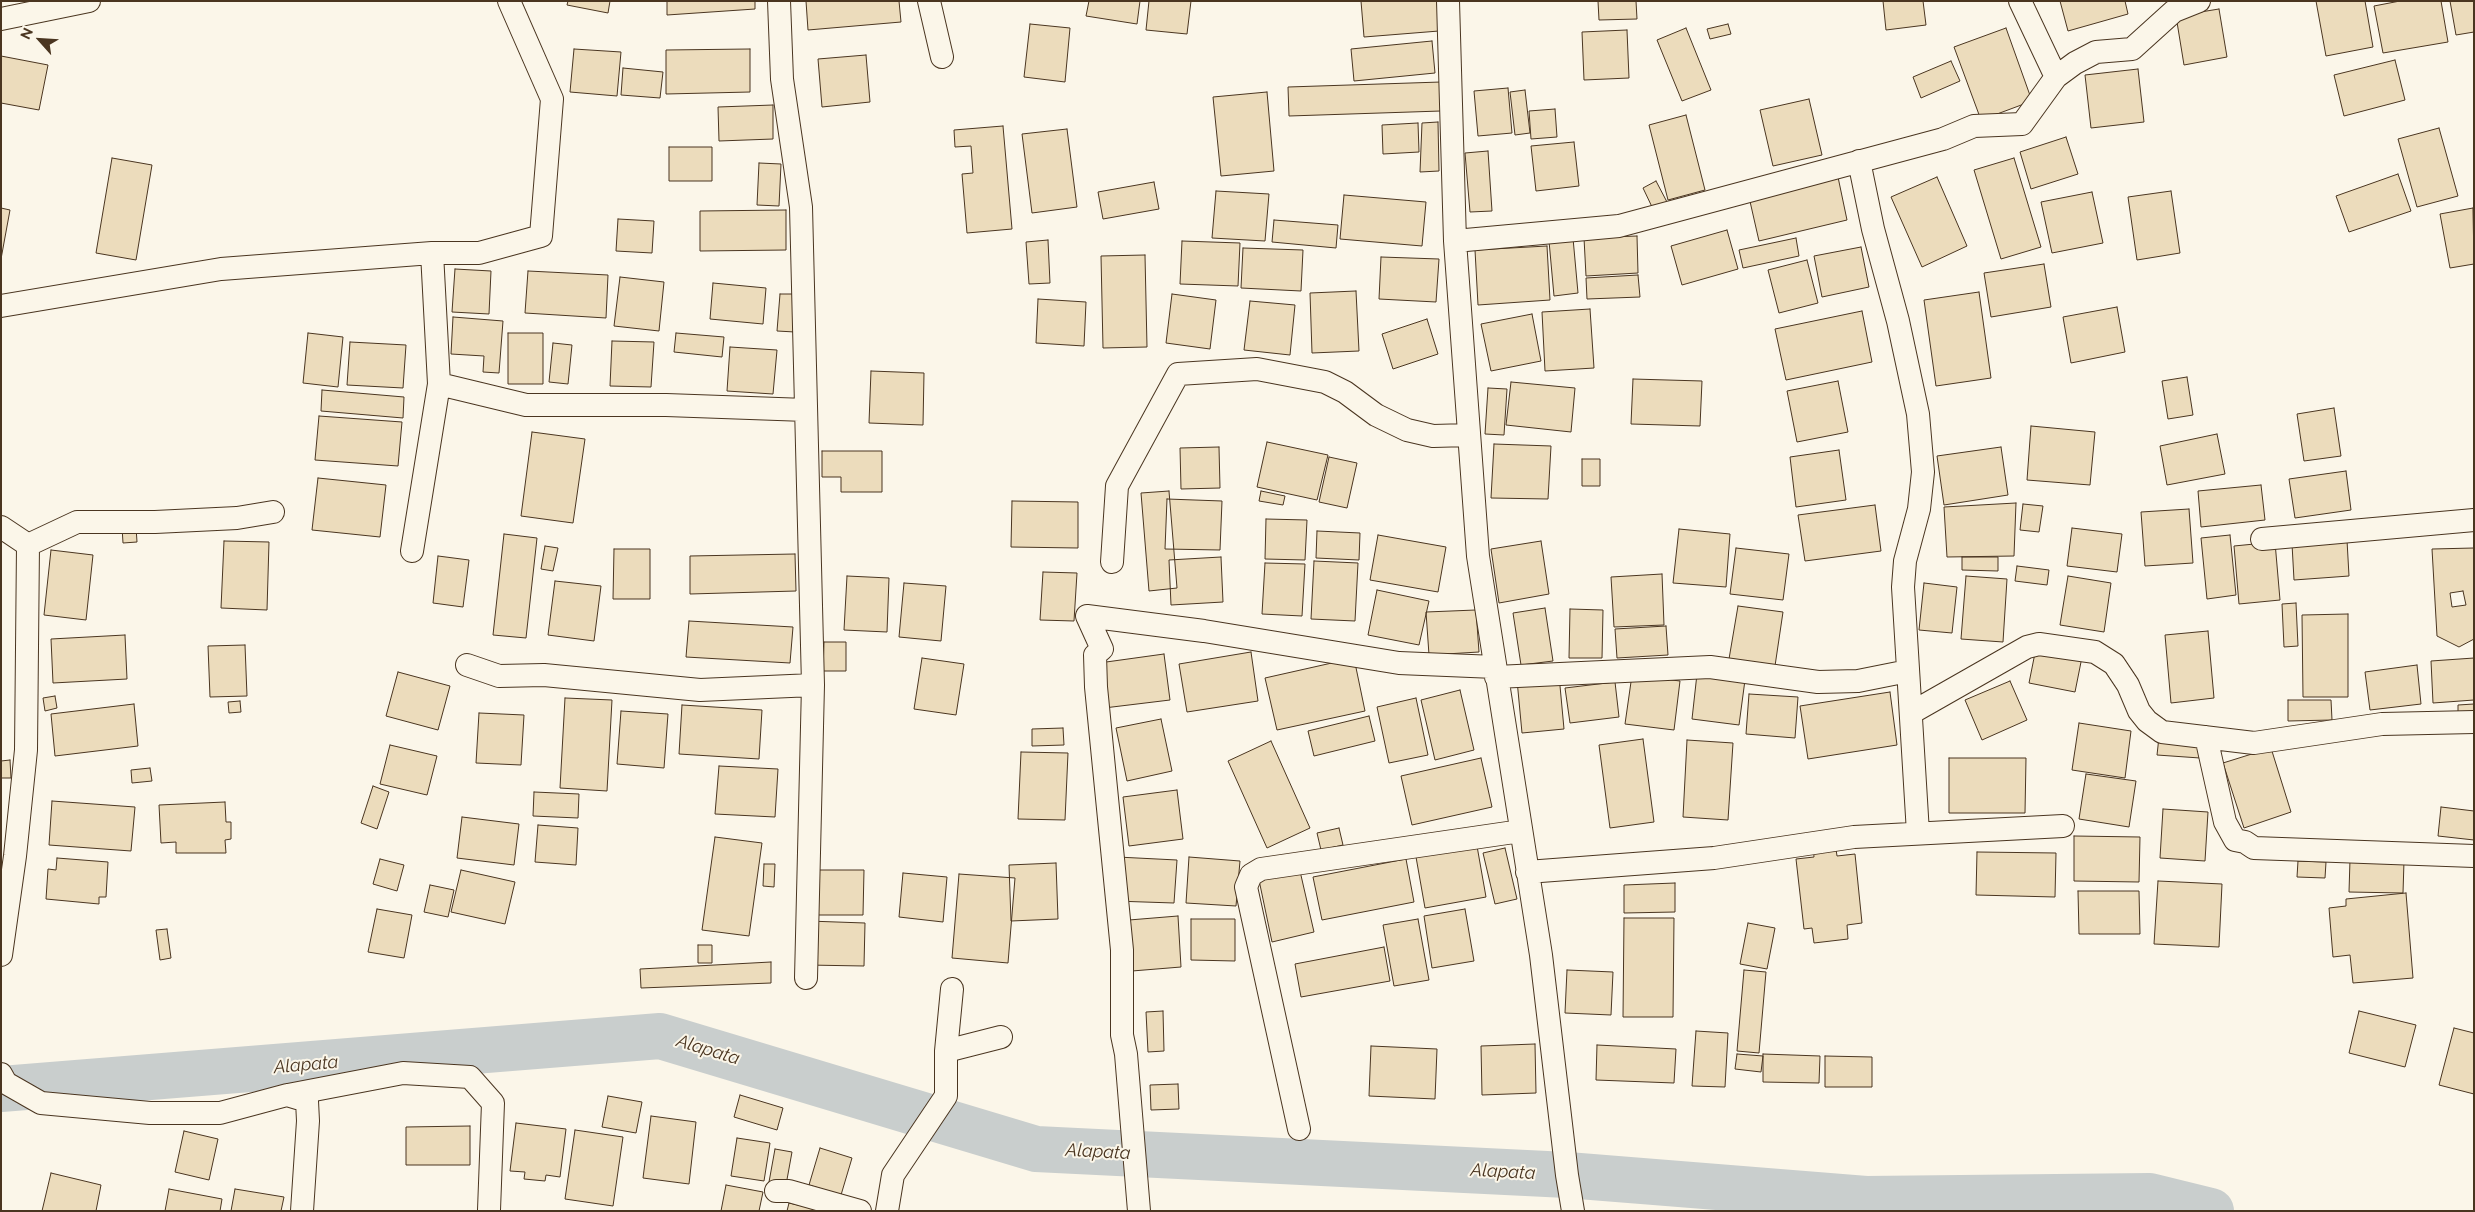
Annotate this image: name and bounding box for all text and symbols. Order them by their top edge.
north arrow [15,15,65,65]
text: N [17,25,36,42]
water label: Alapata [674,1030,742,1070]
water label: Alapata [273,1051,339,1079]
water label: Alapata [1065,1140,1131,1164]
water label: Alapata [1470,1160,1536,1184]

